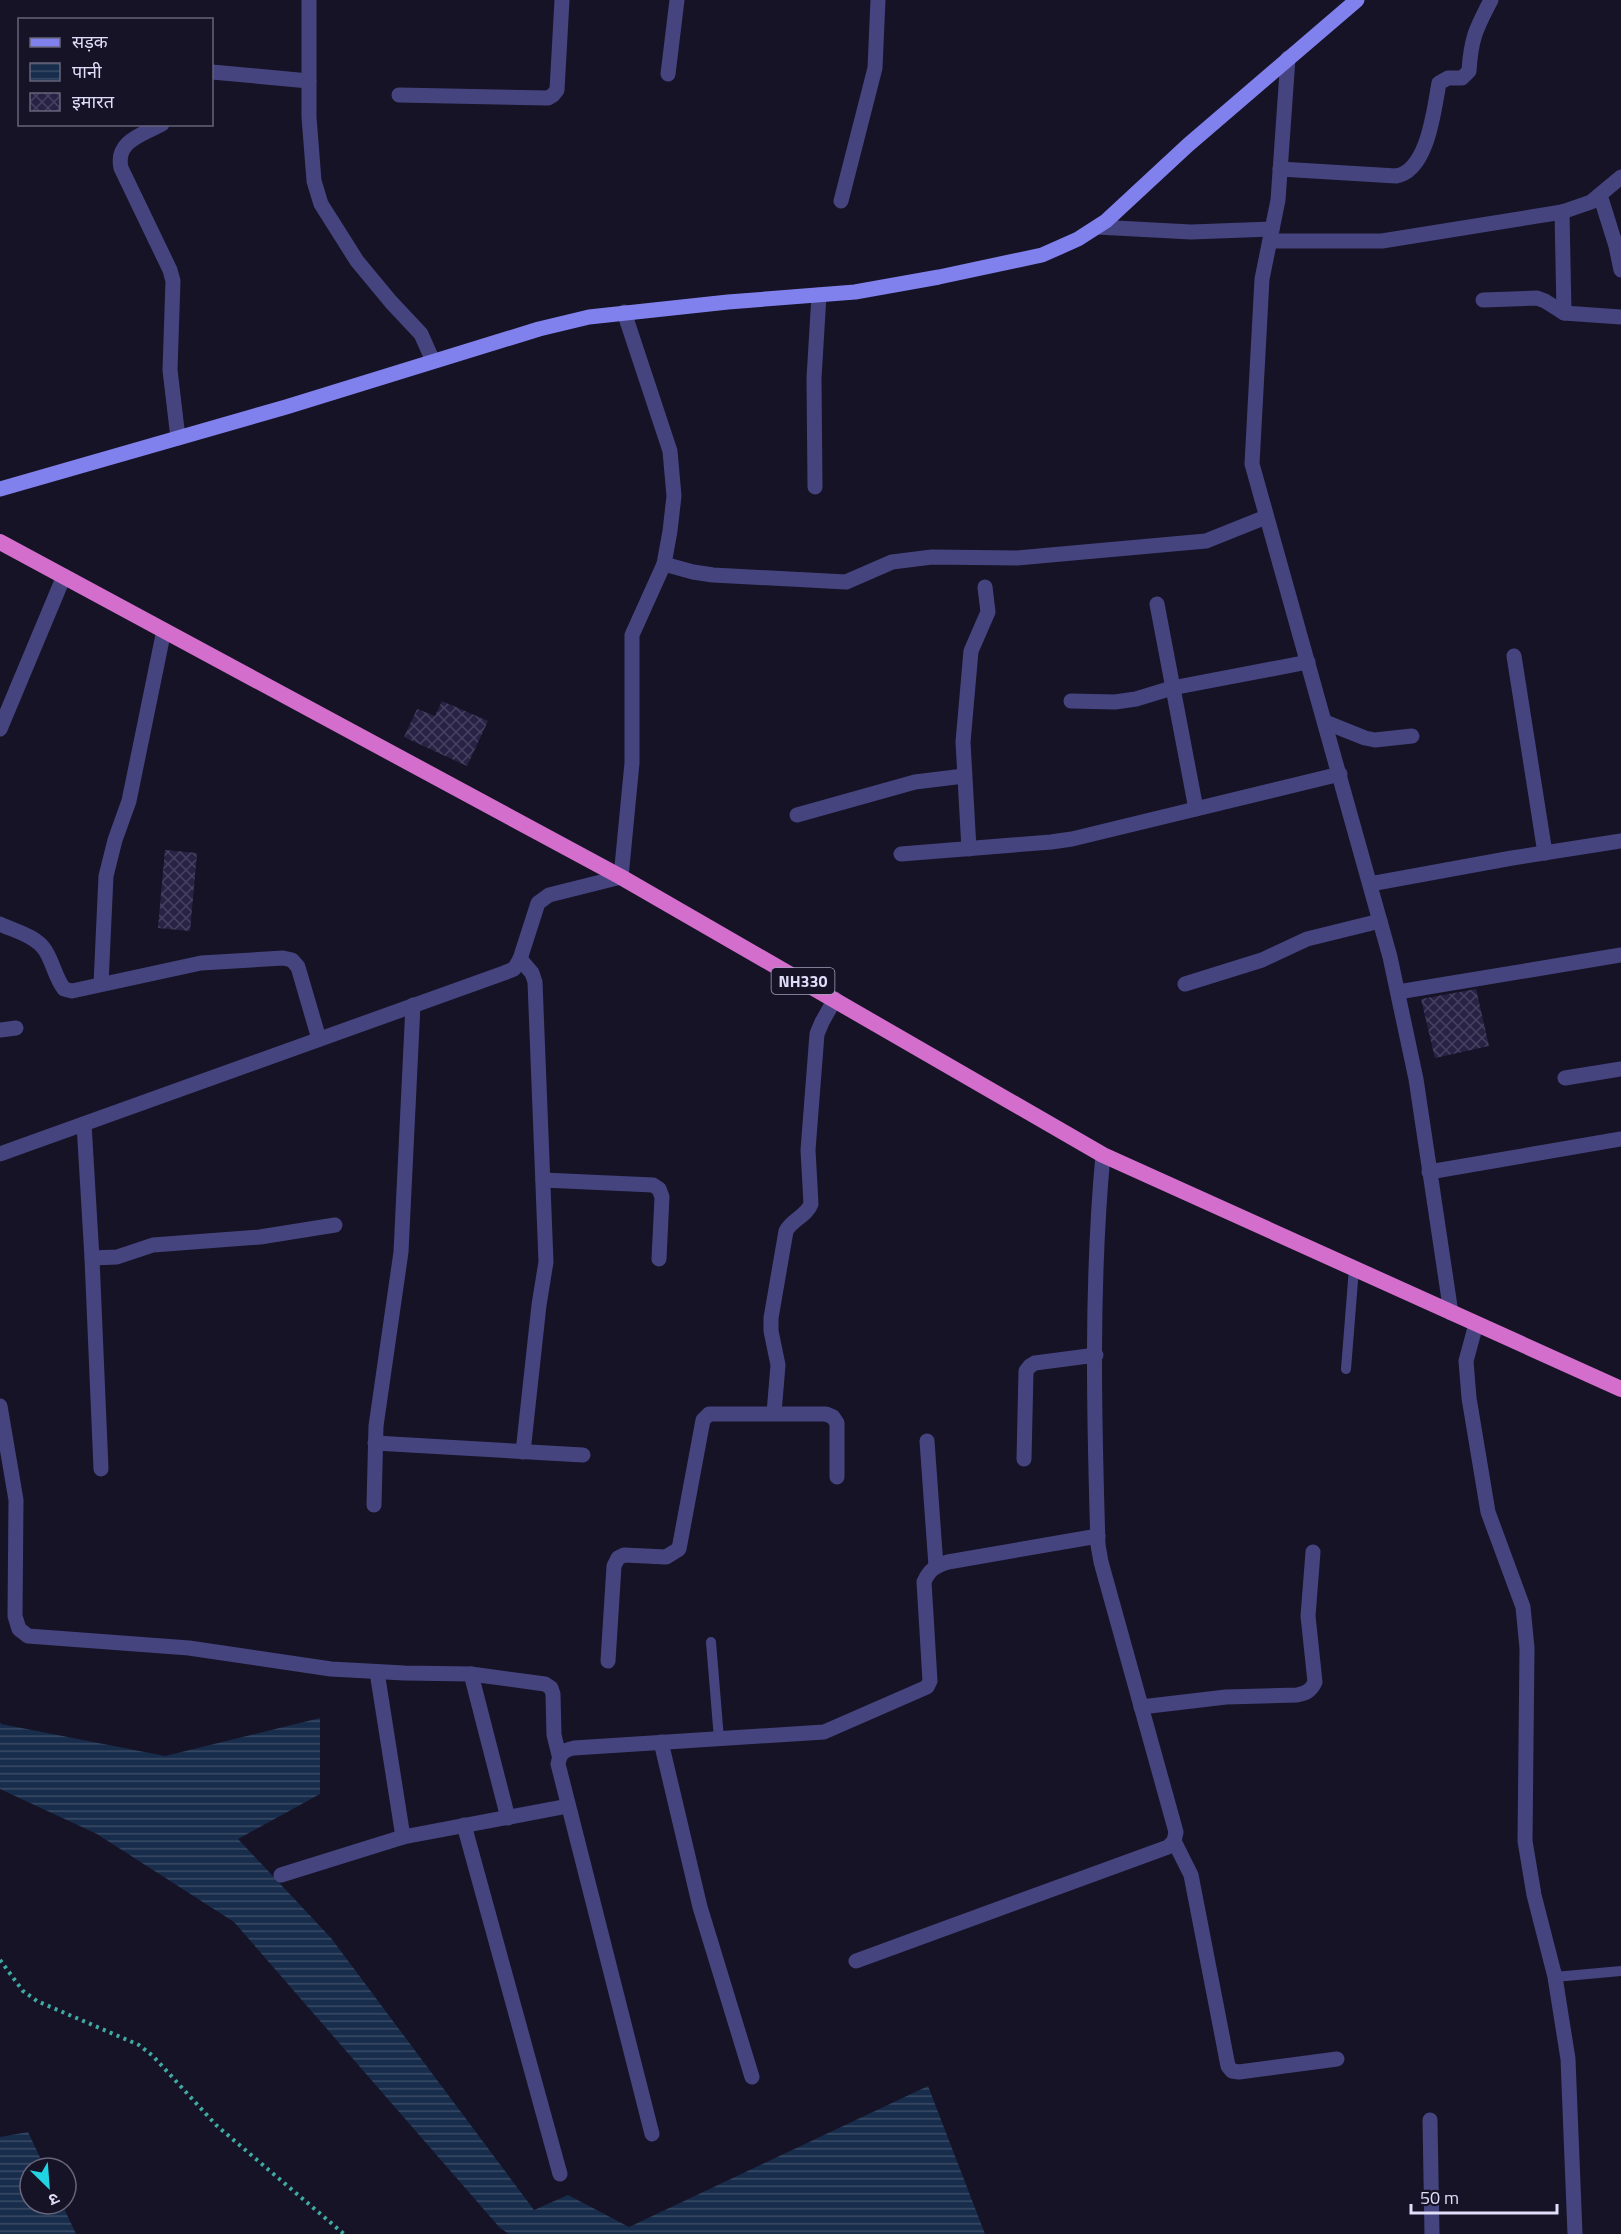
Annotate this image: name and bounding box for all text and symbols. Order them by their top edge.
legend [18,18,213,126]
text: सड़क [72,28,109,55]
text: पानी [72,58,102,85]
text: इमारत [72,88,115,115]
road number: NH330 [772,968,834,994]
north arrow [18,2156,78,2216]
scale bar [1411,2177,1556,2215]
text: 50 m [1420,2184,1459,2211]
text: उ [44,2187,64,2213]

